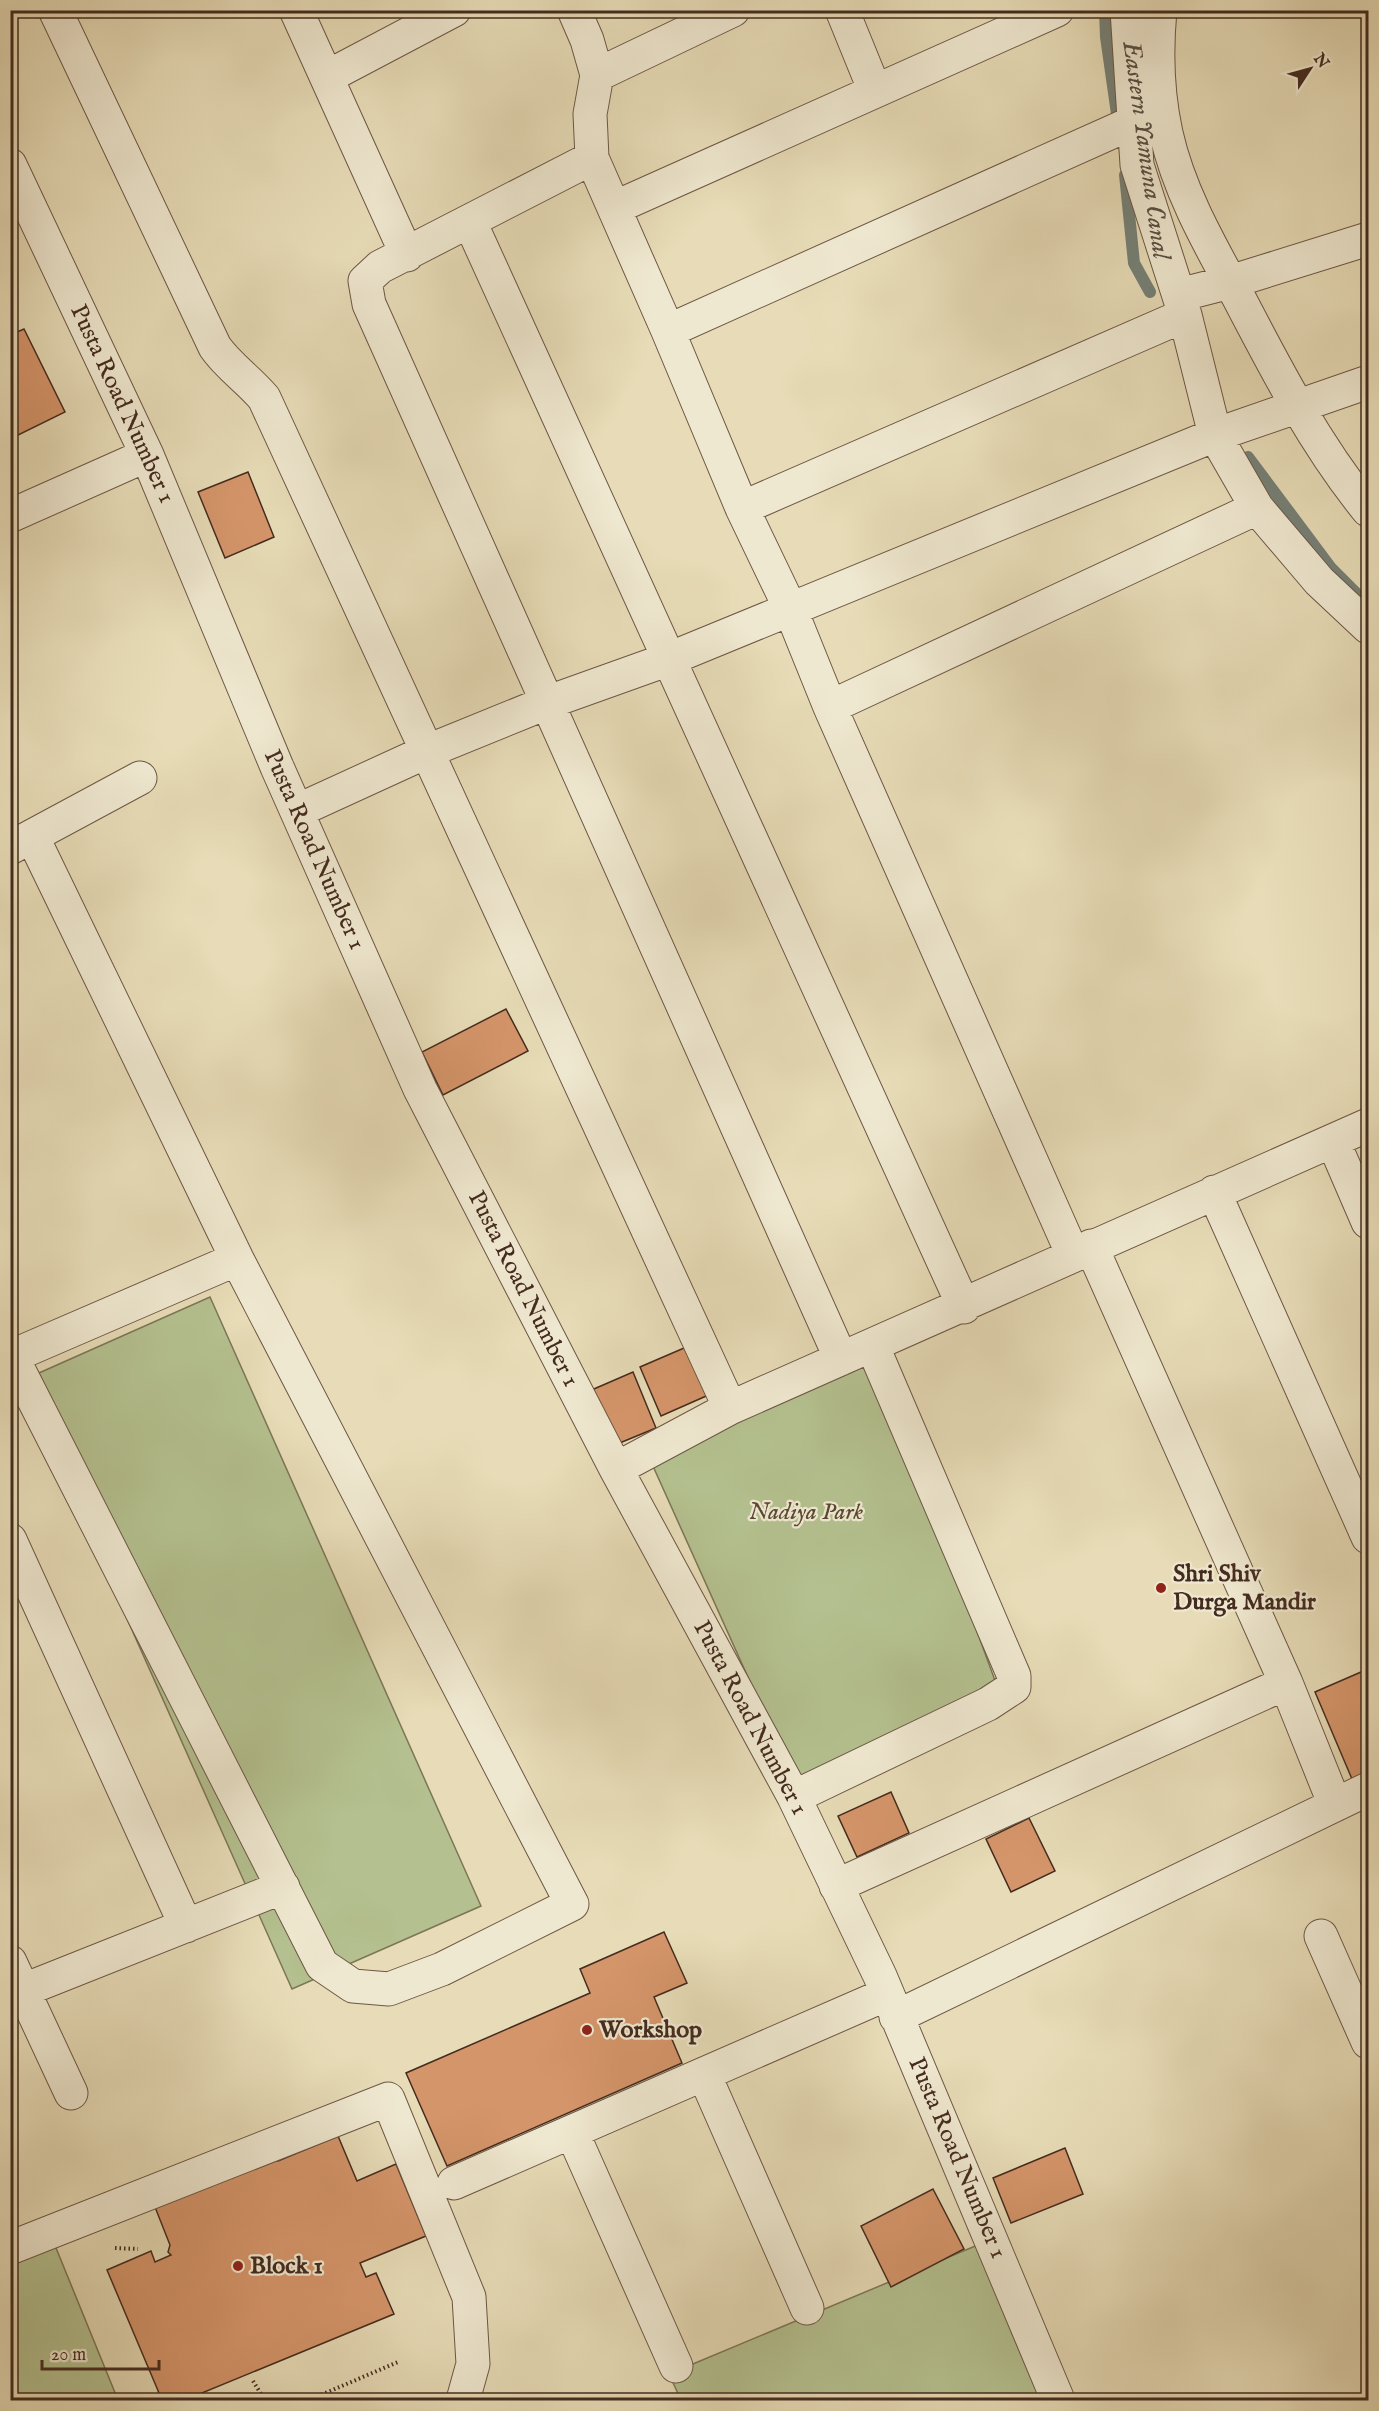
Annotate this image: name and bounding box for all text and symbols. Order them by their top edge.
water label: Eastern Yamuna Canal [1114,38,1178,263]
north arrow [1280,39,1340,99]
text: N [1308,49,1333,73]
street label: Pusta Road Number 1 [62,300,182,508]
street label: Pusta Road Number 1 [256,745,372,955]
street label: Pusta Road Number 1 [460,1186,586,1392]
park label: Nadiya Park [749,1497,864,1528]
place label: Shri Shiv Durga Mandir [1173,1559,1316,1618]
marker: Shri Shiv Durga Mandir [1154,1581,1168,1595]
street label: Pusta Road Number 1 [686,1615,814,1821]
place label: Workshop [598,2015,702,2046]
marker: Workshop [580,2023,594,2037]
street label: Pusta Road Number 1 [901,2053,1013,2263]
place label: Block 1 [250,2251,323,2282]
marker: Block 1 [231,2259,245,2273]
scale bar [42,2333,159,2371]
text: 20 m [51,2344,86,2367]

